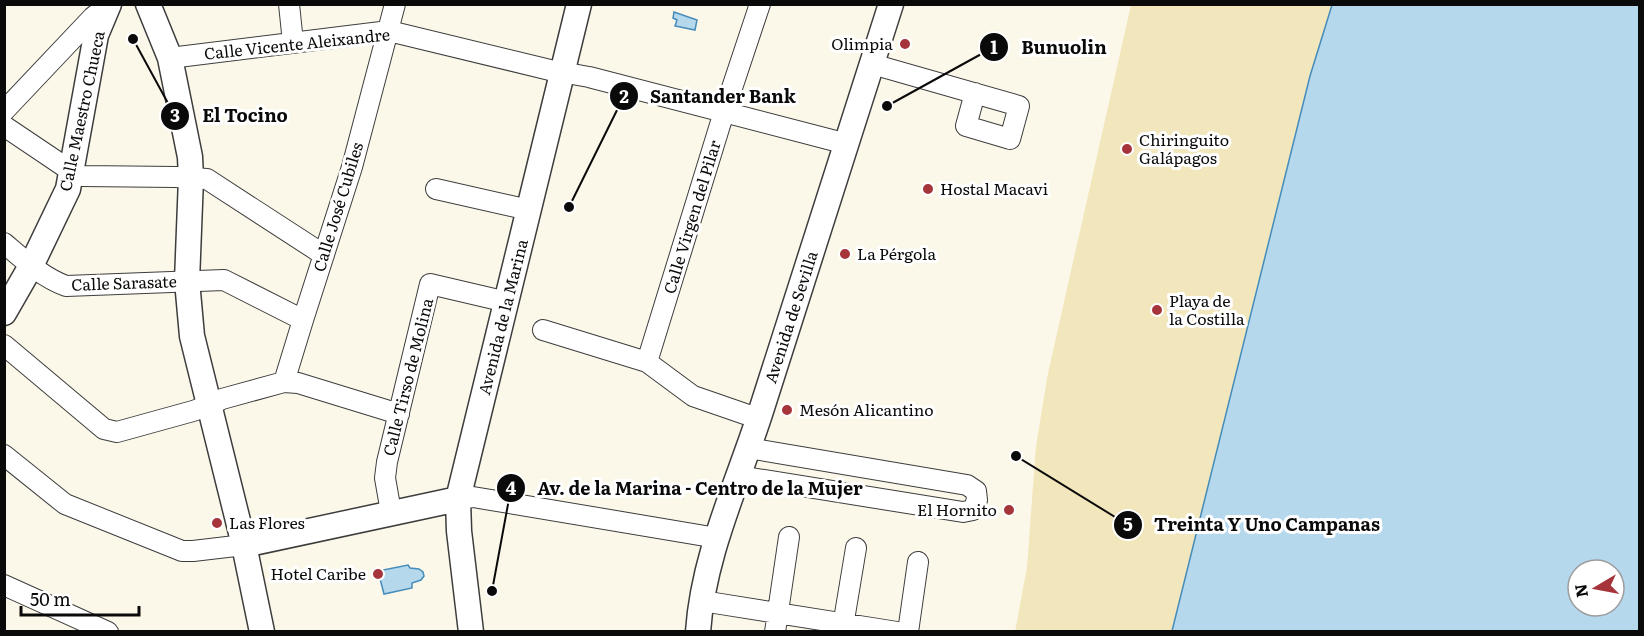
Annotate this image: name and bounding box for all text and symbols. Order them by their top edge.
street label: Calle Vicente Aleixandre [203,21,391,65]
street label: Calle Maestro Chueca [52,28,110,193]
callout: Bunuolin [979,29,1118,65]
place label: Olimpia [831,31,893,55]
text: 1 [990,33,998,60]
text: Bunuolin [1021,33,1107,60]
marker: Olimpia [898,37,912,51]
callout: Santander Bank [609,78,808,114]
text: 2 [619,82,629,109]
text: Santander Bank [650,82,797,109]
callout: El Tocino [160,98,300,134]
text: 3 [170,101,180,128]
text: El Tocino [202,101,288,128]
place label: Chiringuito Galápagos [1139,127,1229,169]
street label: Calle Virgen del Pilar [656,137,726,296]
street label: Calle José Cubiles [306,139,368,274]
marker: Chiringuito Galápagos [1120,142,1134,156]
place label: Hostal Macavi [940,176,1048,200]
marker: Hostal Macavi [921,182,935,196]
street label: Avenida de la Marina [471,236,533,397]
place label: La Pérgola [857,241,936,265]
street label: Avenida de Sevilla [757,247,823,386]
marker: La Pérgola [838,247,852,261]
street label: Calle Sarasate [71,268,177,296]
place label: Playa de la Costilla [1169,288,1245,330]
street label: Calle Tirso de Molina [376,295,438,458]
marker: Playa de la Costilla [1150,303,1164,317]
place label: Mesón Alicantino [799,397,934,421]
marker: Mesón Alicantino [780,403,794,417]
callout: Av. de la Marina - Centro de la Mujer [496,470,875,506]
text: 4 [506,474,517,501]
text: Av. de la Marina - Centro de la Mujer [537,474,863,501]
place label: El Hornito [917,497,997,521]
marker: El Hornito [1002,503,1016,517]
callout: Treinta Y Uno Campanas [1113,507,1392,543]
place label: Las Flores [229,510,305,534]
text: 5 [1123,510,1133,537]
text: Treinta Y Uno Campanas [1154,510,1380,537]
marker: Las Flores [210,516,224,530]
north arrow [1566,558,1626,618]
place label: Hotel Caribe [271,561,366,585]
marker: Hotel Caribe [371,567,385,581]
scale bar [21,579,140,617]
text: N [1567,582,1593,599]
text: 50 m [30,585,71,612]

